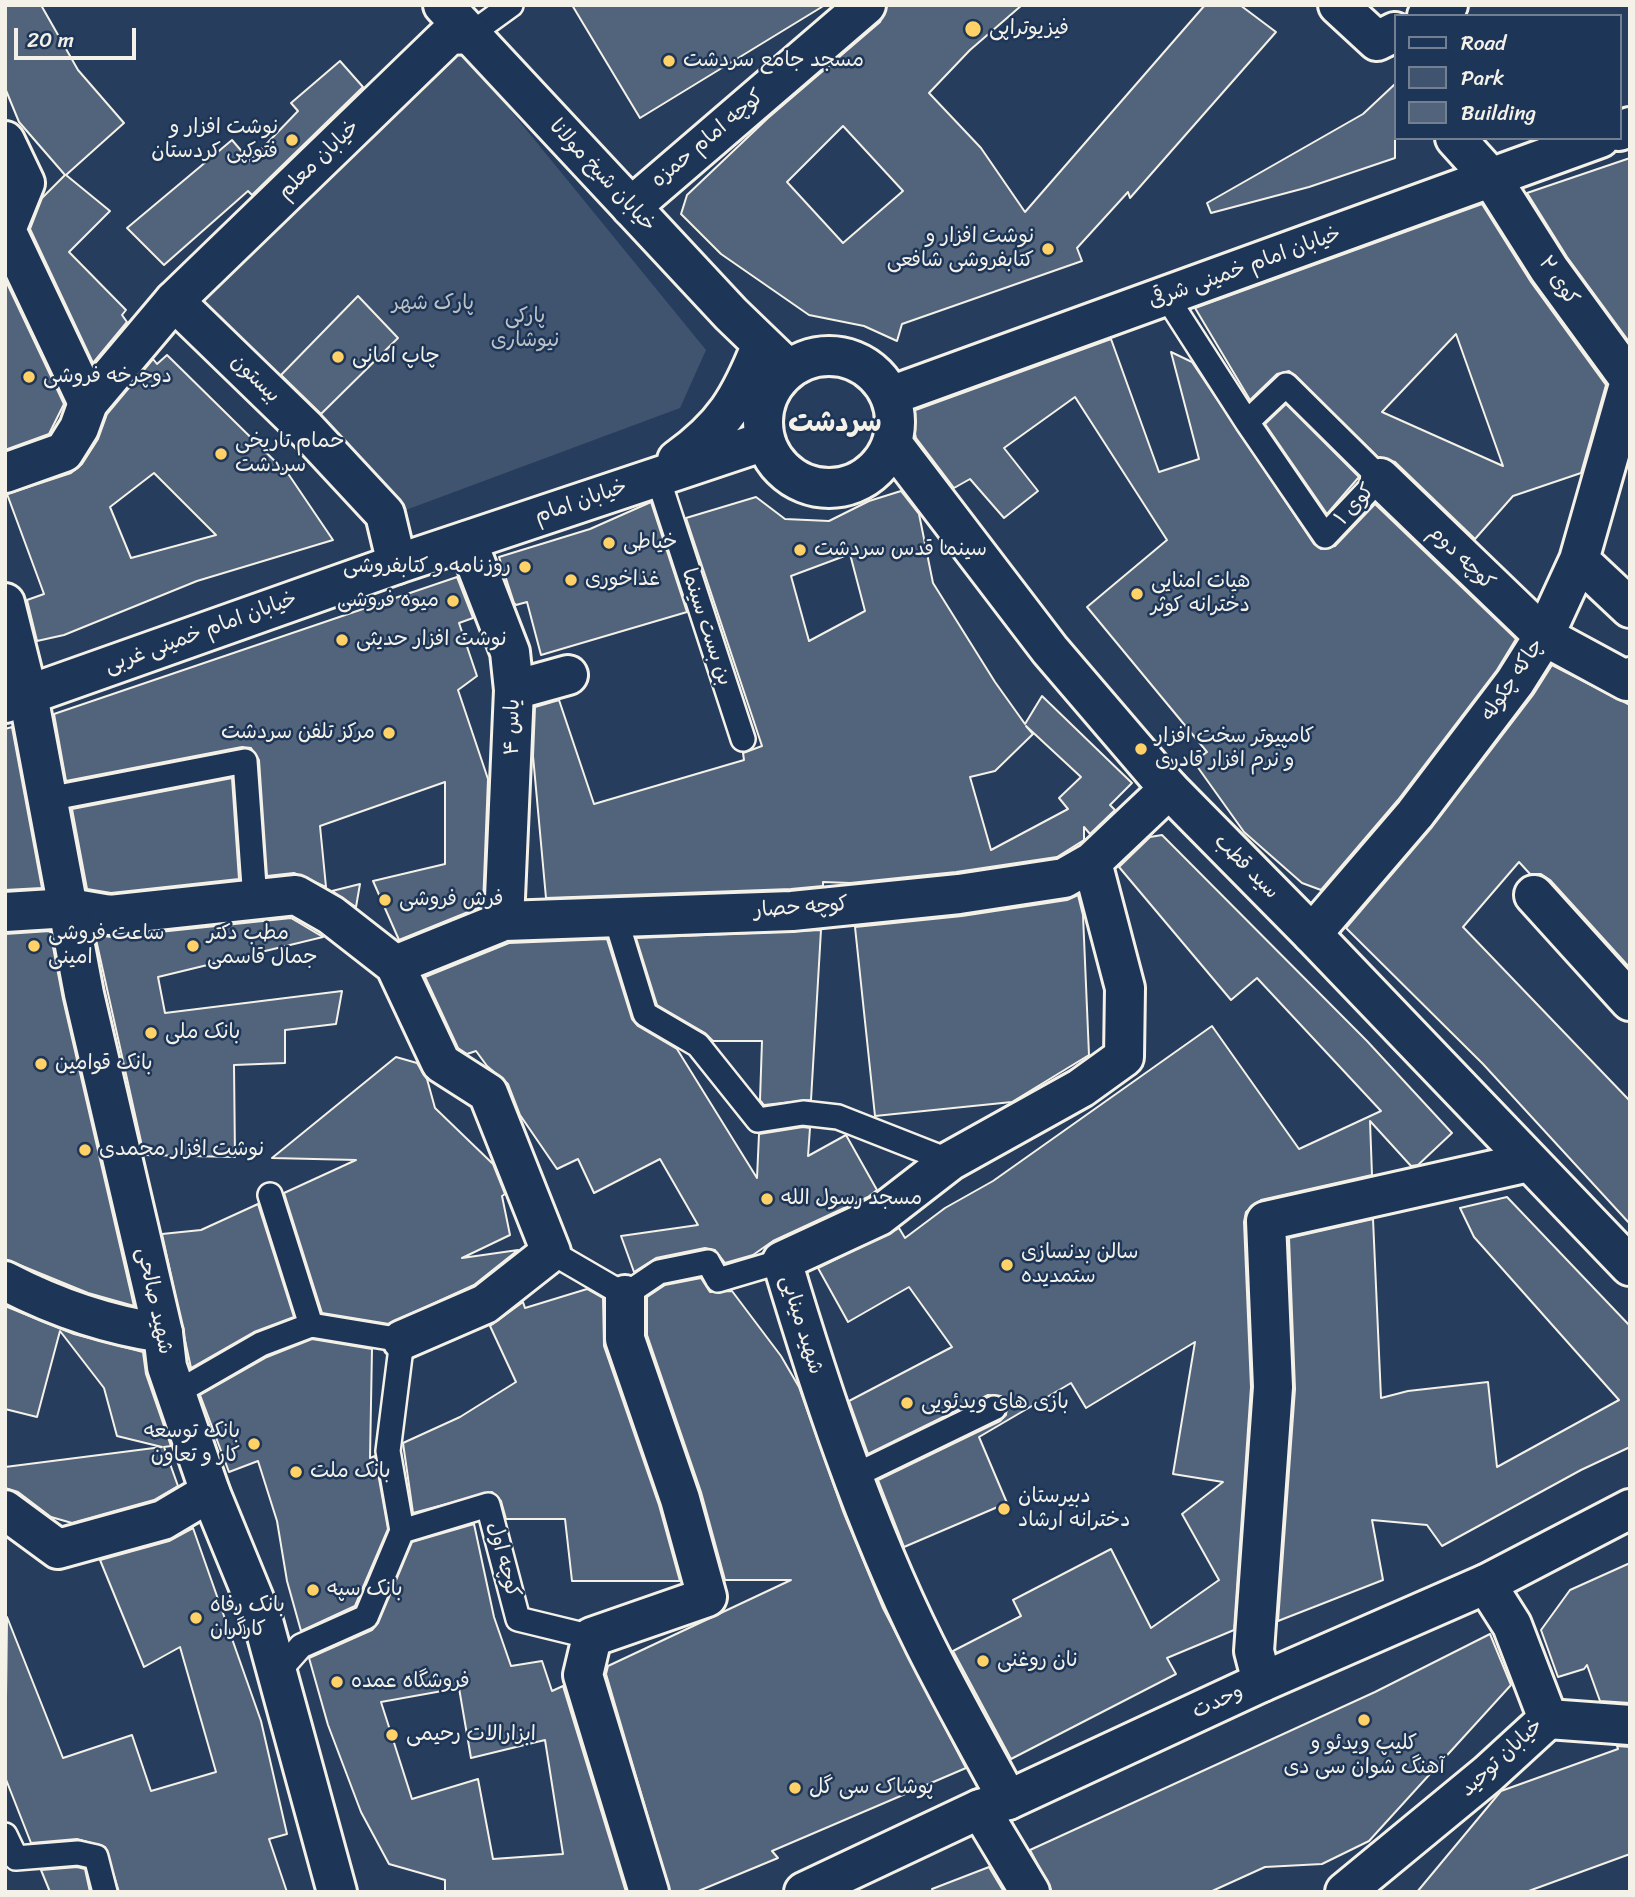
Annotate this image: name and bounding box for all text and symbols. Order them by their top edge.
scale bar [18,14,140,58]
legend [1394,14,1621,140]
place label: فیزیوتراپی [989,16,1069,42]
marker: فیزیوتراپی [963,19,983,39]
text: 20 m [27,21,74,59]
text: Road [1461,24,1506,62]
place label: مسجد جامع سردشت [683,48,864,74]
marker: مسجد جامع سردشت [661,53,677,69]
text: Park [1461,59,1504,97]
street label: کوچه امام حمزه [647,85,769,193]
text: Building [1461,94,1536,132]
place label: نوشت افزار و فتوکپی کردستان [151,115,278,165]
street label: خیابان معلم [273,115,365,205]
street label: خیابان شیخ مولانا [543,115,661,237]
marker: نوشت افزار و فتوکپی کردستان [284,132,300,148]
street label: خیابان امام خمینی شرقی [1145,221,1345,315]
place label: نوشت افزار و کتابفروشی شافعی [887,224,1034,274]
marker: نوشت افزار و کتابفروشی شافعی [1040,241,1056,257]
street label: کوی ۲ [1532,252,1584,310]
park label: پارک شهر [392,291,474,317]
park label: پارکی نیوشاری [491,304,559,354]
place label: چاپ امانی [352,344,440,370]
street label: بیستون [225,349,285,409]
marker: چاپ امانی [330,349,346,365]
place label: دوچرخه فروشی [43,364,172,390]
marker: دوچرخه فروشی [21,369,37,385]
district label: سردشت [788,407,882,441]
place label: حمام تاریخی سردشت [235,429,344,479]
marker: حمام تاریخی سردشت [213,446,229,462]
street label: خیابان امام [532,474,630,530]
street label: کوی ۱ [1330,479,1380,531]
street label: کوچه دوم [1423,520,1499,596]
place label: خیاطی [623,530,677,556]
marker: خیاطی [601,535,617,551]
place label: سینما قدس سردشت [814,537,987,563]
marker: سینما قدس سردشت [792,542,808,558]
place label: روزنامه و کتابفروشی [343,554,511,580]
marker: روزنامه و کتابفروشی [517,559,533,575]
street label: بن بست سینما [675,565,737,689]
place label: غذاخوری [585,567,660,593]
place label: هیات امنایی دخترانه کوثر [1151,569,1251,619]
marker: غذاخوری [563,572,579,588]
street label: خیابان امام خمینی غربی [101,586,301,680]
marker: هیات امنایی دخترانه کوثر [1129,586,1145,602]
place label: میوه فروشی [337,588,439,614]
marker: میوه فروشی [445,593,461,609]
place label: نوشت افزار حدیثی [356,627,507,653]
marker: نوشت افزار حدیثی [334,632,350,648]
street label: چاکه چکوله [1476,634,1550,726]
street label: یاس ۴ [500,698,526,756]
place label: مرکز تلفن سردشت [221,720,375,746]
place label: کامپیوتر سخت افزار و نرم افزار قادری [1155,724,1314,774]
marker: مرکز تلفن سردشت [381,725,397,741]
marker: کامپیوتر سخت افزار و نرم افزار قادری [1133,741,1149,757]
street label: سید قطب [1208,829,1284,905]
place label: فرش فروشی [399,887,504,913]
marker: فرش فروشی [377,892,393,908]
street label: کوچه حصار [753,892,849,924]
place label: ساعت فروشی امینی [48,921,165,971]
place label: مطب دکتر جمال قاسمی [207,921,318,971]
marker: ساعت فروشی امینی [26,938,42,954]
marker: مطب دکتر جمال قاسمی [185,938,201,954]
place label: بانک ملی [165,1020,240,1046]
marker: بانک ملی [143,1025,159,1041]
place label: بانک قوامین [55,1051,153,1077]
marker: بانک قوامین [33,1056,49,1072]
place label: نوشت افزار محمدی [99,1137,264,1163]
marker: نوشت افزار محمدی [77,1142,93,1158]
place label: مسجد رسول الله [781,1186,922,1212]
marker: مسجد رسول الله [759,1191,775,1207]
place label: سالن بدنسازی ستمدیده [1021,1240,1138,1290]
street label: شهید صالحی [130,1245,178,1357]
marker: سالن بدنسازی ستمدیده [999,1257,1015,1273]
street label: شهید مینایی [774,1272,828,1378]
place label: بازی های ویدئویی [921,1390,1069,1416]
marker: بازی های ویدئویی [899,1395,915,1411]
place label: بانک توسعه کار و تعاون [144,1419,240,1469]
marker: بانک توسعه کار و تعاون [246,1436,262,1452]
place label: بانک ملت [310,1459,391,1485]
marker: بانک ملت [288,1464,304,1480]
place label: دبیرستان دخترانه ارشاد [1018,1484,1130,1534]
marker: دبیرستان دخترانه ارشاد [996,1501,1012,1517]
street label: کوچه اول [481,1519,525,1601]
place label: بانک سپه [327,1577,403,1603]
marker: بانک سپه [305,1582,321,1598]
place label: بانک رفاه کارگران [210,1593,285,1643]
marker: بانک رفاه کارگران [188,1610,204,1626]
place label: نان روغنی [997,1648,1078,1674]
marker: نان روغنی [975,1653,991,1669]
place label: فروشگاه عمده [351,1669,470,1695]
marker: فروشگاه عمده [329,1674,345,1690]
street label: وحدت [1189,1679,1247,1725]
marker: کلیپ ویدئو و آهنگ شوان سی دی [1356,1712,1372,1728]
street label: خیابان توحید [1455,1713,1549,1803]
place label: ابزارالات رحیمی [406,1722,536,1748]
marker: ابزارالات رحیمی [384,1727,400,1743]
place label: کلیپ ویدئو و آهنگ شوان سی دی [1283,1731,1445,1781]
place label: پوشاک سی گل [809,1775,934,1801]
marker: پوشاک سی گل [787,1780,803,1796]

